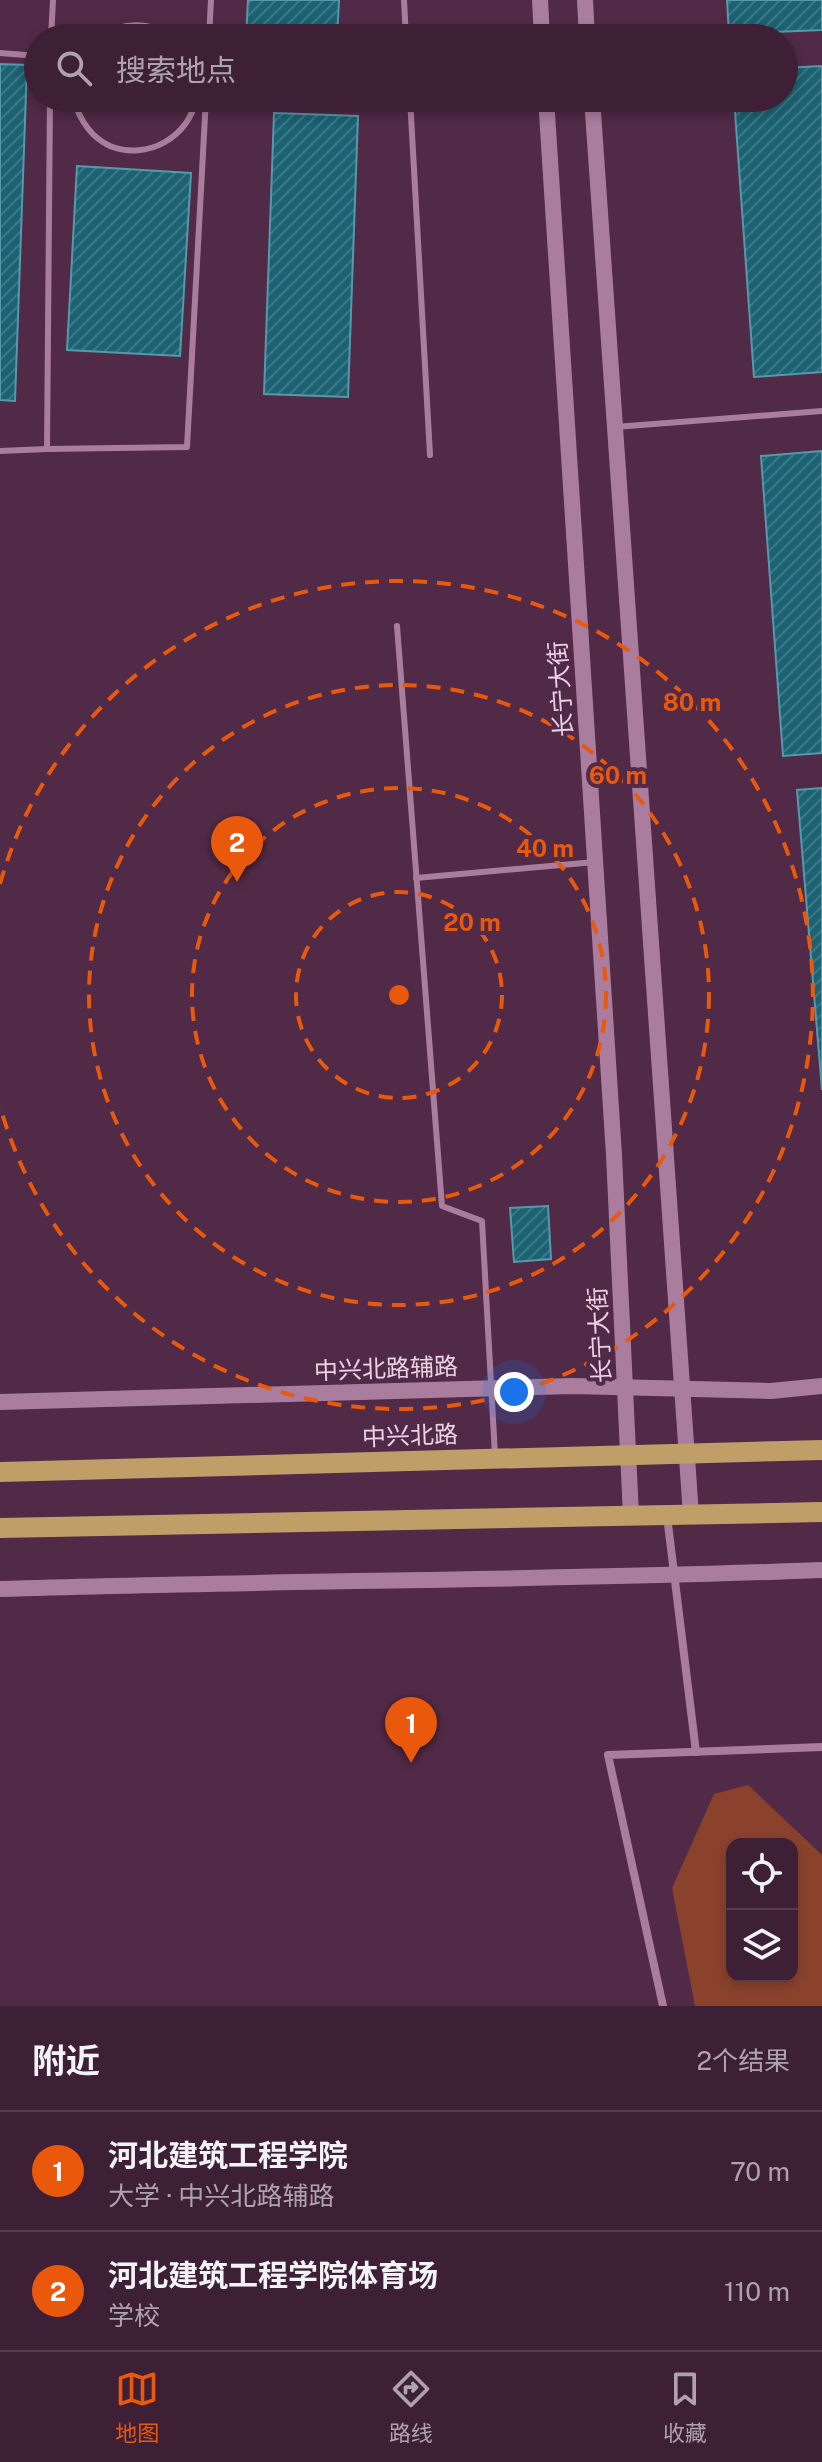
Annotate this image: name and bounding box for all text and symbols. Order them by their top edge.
search box [24,24,798,112]
icon: search [52,46,96,90]
text: 搜索地点 [116,52,236,88]
street label: 长宁大街 [543,640,577,738]
text: 80 m [663,688,721,716]
text: 60 m [589,761,647,789]
pin: 2 [211,816,263,882]
text: 40 m [516,834,574,862]
text: 20 m [443,908,501,936]
centre of rings [385,981,413,1009]
street label: 长宁大街 [583,1286,615,1384]
street label: 中兴北路辅路 [314,1351,458,1385]
your location [494,1372,534,1412]
street label: 中兴北路 [362,1419,458,1451]
pin: 1 [385,1697,437,1763]
map controls [726,1838,798,1982]
button: locate [726,1838,798,1910]
button: layers [726,1910,798,1982]
text: 附近 [32,2041,100,2081]
text: 2个结果 [697,2045,790,2076]
text: 河北建筑工程学院 [108,2137,348,2173]
text: 1 [52,2156,64,2187]
text: 70 m [730,2156,790,2187]
text: 大学 · 中兴北路辅路 [108,2180,334,2211]
text: 河北建筑工程学院体育场 [108,2257,438,2293]
text: 2 [50,2276,66,2307]
text: 110 m [724,2276,790,2307]
text: 学校 [108,2300,160,2331]
tab: 地图 [115,2367,159,2447]
tab: 路线 [389,2367,433,2447]
tab: 收藏 [663,2367,707,2447]

